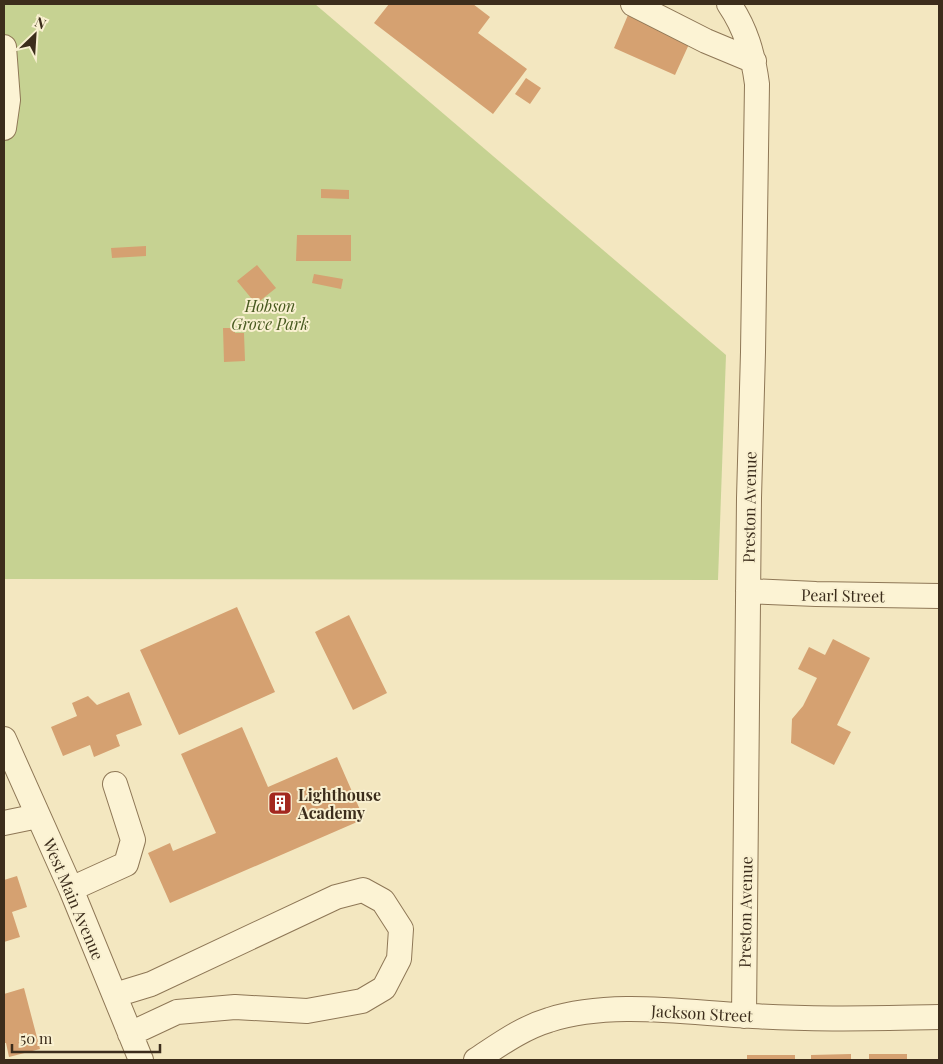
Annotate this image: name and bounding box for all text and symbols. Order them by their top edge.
north arrow [10,10,60,60]
text: N [32,12,49,34]
park label: Hobson Grove Park [231,295,309,334]
street label: Preston Avenue [738,451,760,563]
street label: Pearl Street [801,584,885,606]
place label: Lighthouse Academy [297,784,381,823]
building icon: Lighthouse Academy [267,790,293,816]
street label: West Main Avenue [38,834,109,963]
street label: Preston Avenue [734,856,756,968]
street label: Jackson Street [650,1000,754,1026]
scale bar [12,1022,160,1054]
text: 50 m [20,1028,53,1048]

